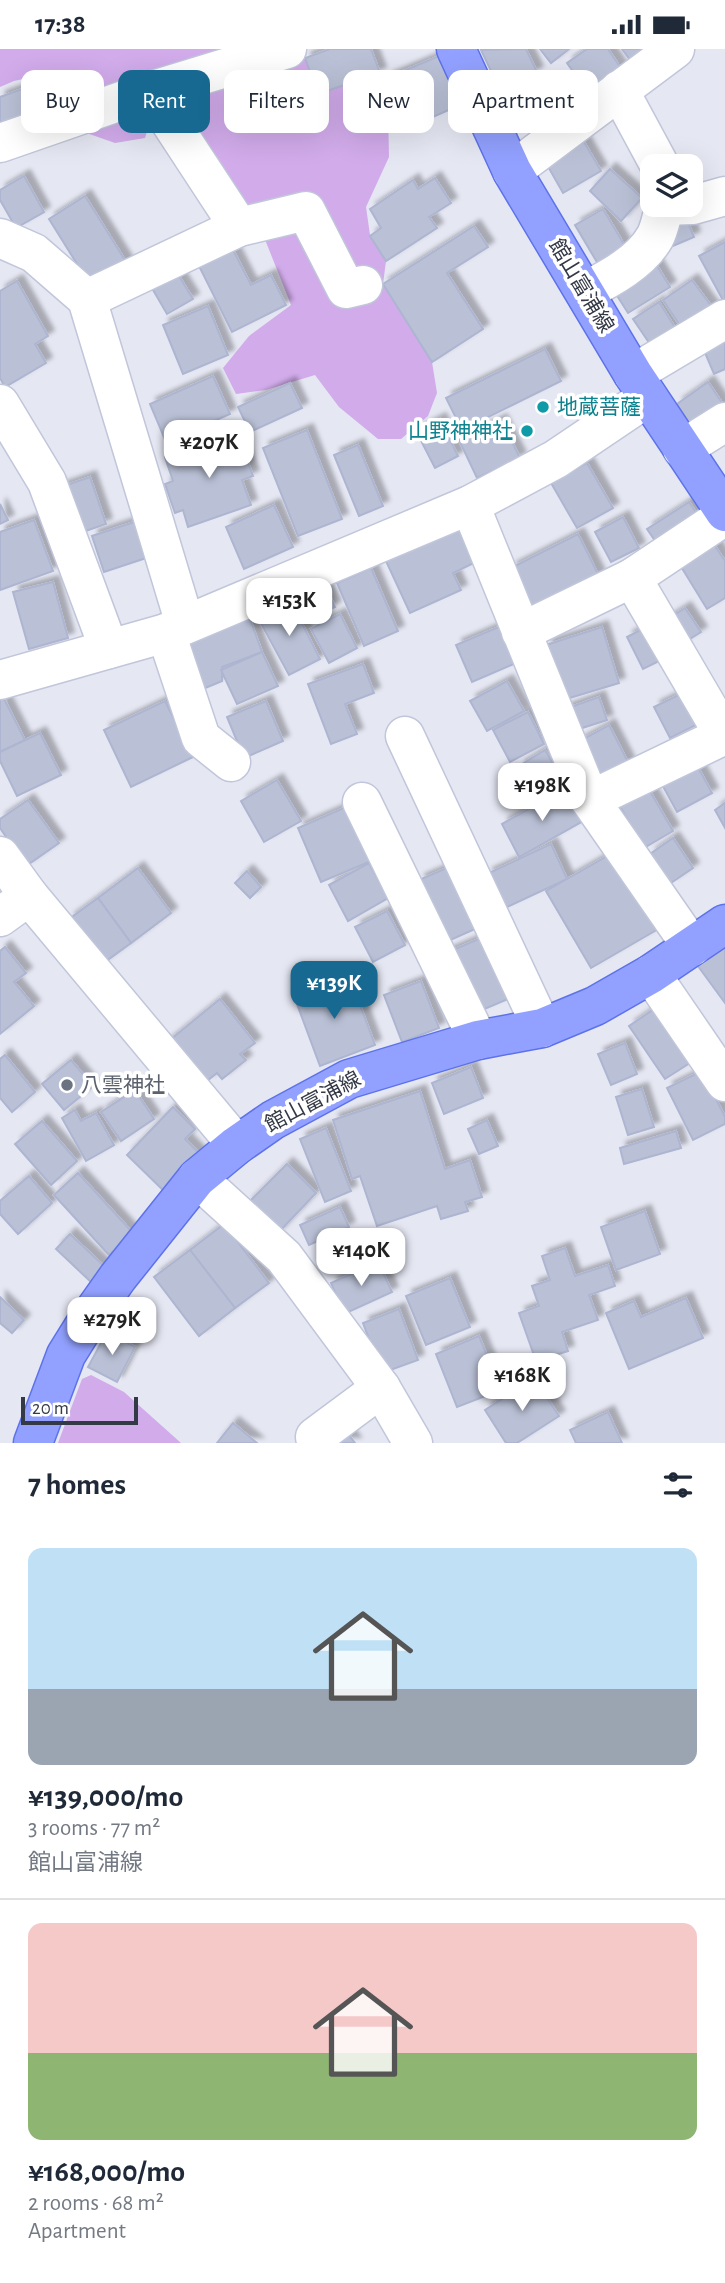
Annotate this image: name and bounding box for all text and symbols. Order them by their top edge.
text: 17:38 [35,11,86,37]
chip: Buy [21,70,104,133]
chip: Rent [118,70,210,133]
chip: Filters [224,70,329,133]
chip: New [343,70,434,133]
chip: Apartment [448,70,598,133]
map controls [640,154,703,217]
button: layers [640,154,703,217]
street label: 館山富浦線 [545,235,618,336]
place label: 地蔵菩薩 [557,396,641,418]
marker: 地蔵菩薩 [535,399,551,415]
place label: 山野神神社 [408,420,513,442]
pin: ¥207K [160,421,258,480]
marker: 山野神神社 [519,423,535,439]
text: ¥207K [180,431,238,454]
pin: ¥153K [240,579,338,638]
text: ¥153K [262,589,316,612]
pin: ¥198K [493,763,591,823]
text: ¥198K [514,774,570,797]
pin: ¥139K [285,961,383,1021]
text: ¥139K [307,972,361,995]
street label: 館山富浦線 [261,1067,364,1136]
place label: 八雲神社 [81,1074,165,1096]
marker: 八雲神社 [59,1077,75,1093]
pin: ¥140K [312,1229,410,1288]
text: ¥140K [332,1239,390,1262]
pin: ¥279K [63,1297,161,1357]
text: ¥279K [83,1308,141,1331]
pin: ¥168K [473,1353,571,1413]
text: ¥168K [494,1364,550,1387]
scale bar [21,1394,138,1426]
text: 20 m [32,1399,69,1418]
icon: filters [659,1466,697,1504]
text: 7 homes [28,1470,126,1500]
icon: home [300,1593,426,1719]
text: ¥139,000/mo [28,1782,183,1812]
text: 3 rooms · 77 m² [28,1817,160,1840]
text: 館山富浦線 [28,1852,143,1875]
icon: home [300,1969,426,2095]
text: ¥168,000/mo [28,2157,185,2187]
text: 2 rooms · 68 m² [28,2192,164,2215]
text: Apartment [28,2220,126,2243]

